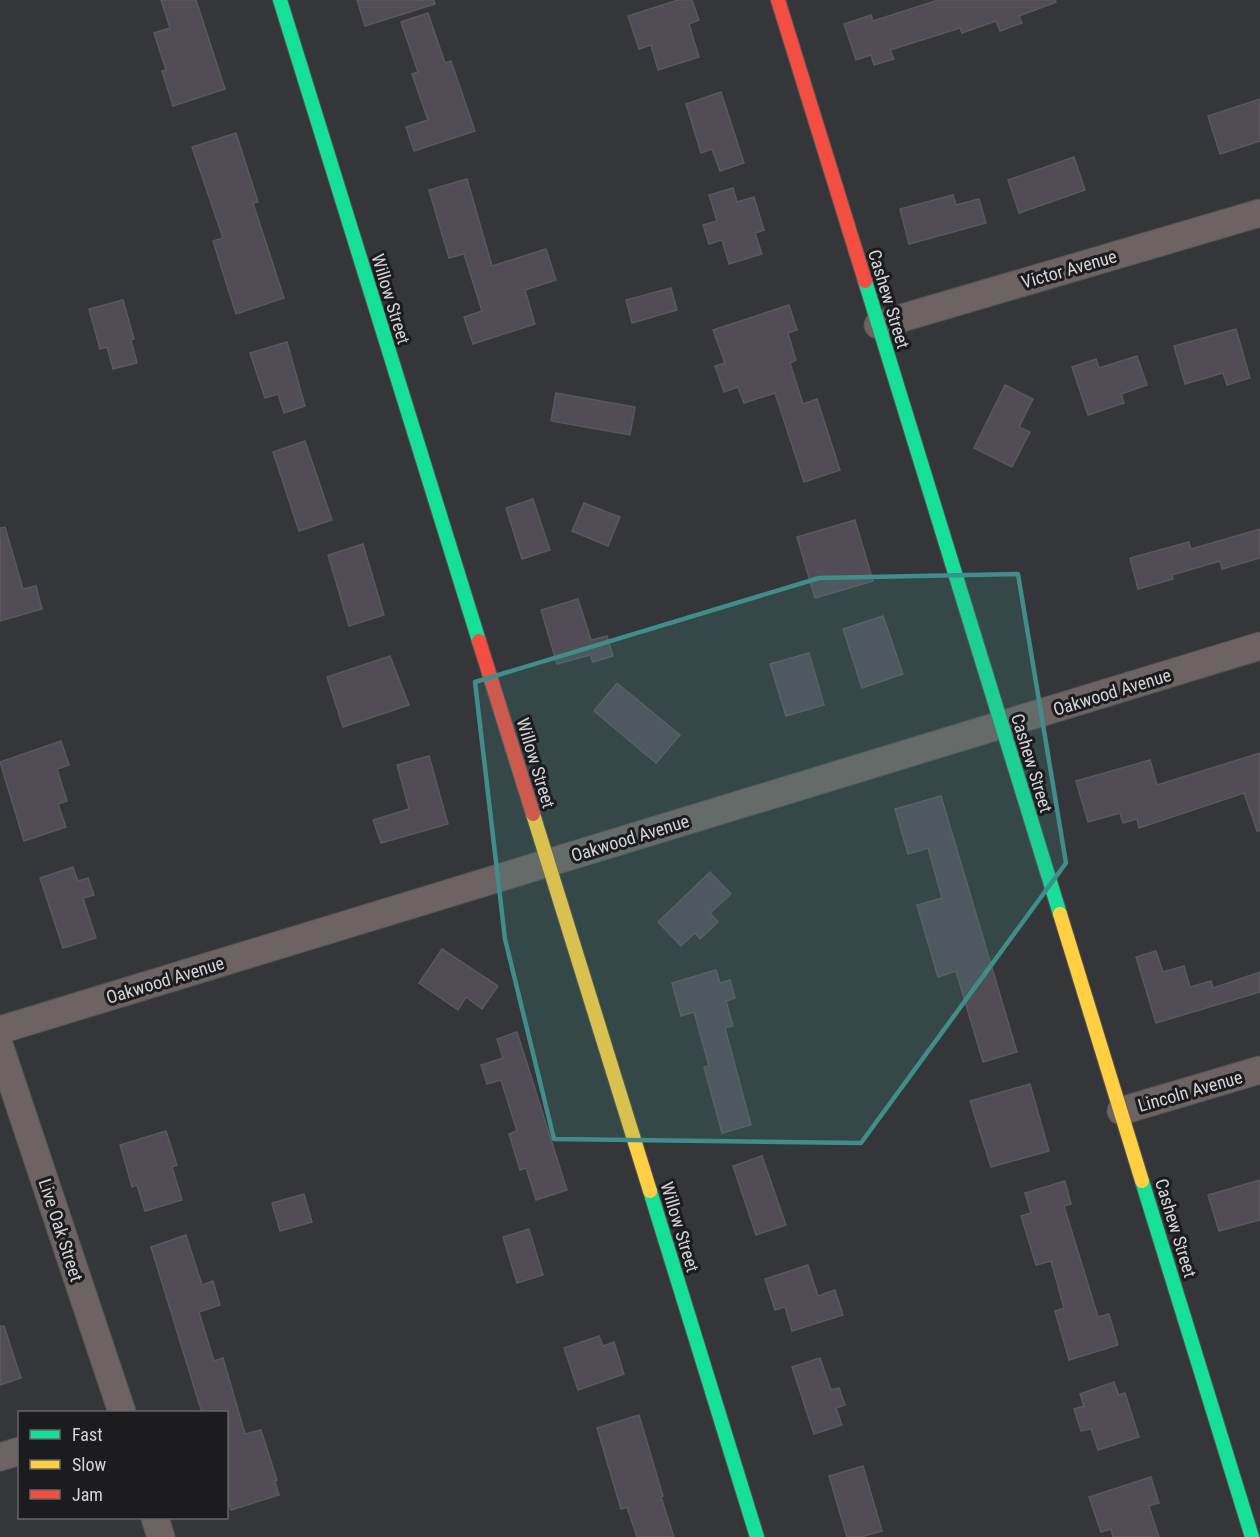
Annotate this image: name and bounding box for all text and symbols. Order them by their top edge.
street label: Victor Avenue [1019,245,1119,293]
street label: Cashew Street [864,247,914,351]
street label: Willow Street [367,251,415,347]
street label: Oakwood Avenue [1050,664,1174,720]
street label: Cashew Street [1007,711,1057,815]
street label: Willow Street [512,715,560,811]
street label: Oakwood Avenue [568,810,692,866]
street label: Oakwood Avenue [103,952,227,1008]
street label: Lincoln Avenue [1135,1066,1245,1116]
street label: Live Oak Street [35,1176,87,1284]
street label: Cashew Street [1151,1176,1201,1280]
street label: Willow Street [656,1179,704,1275]
legend [18,1411,228,1519]
text: Fast [72,1424,103,1445]
text: Slow [72,1454,107,1475]
text: Jam [72,1484,103,1505]

